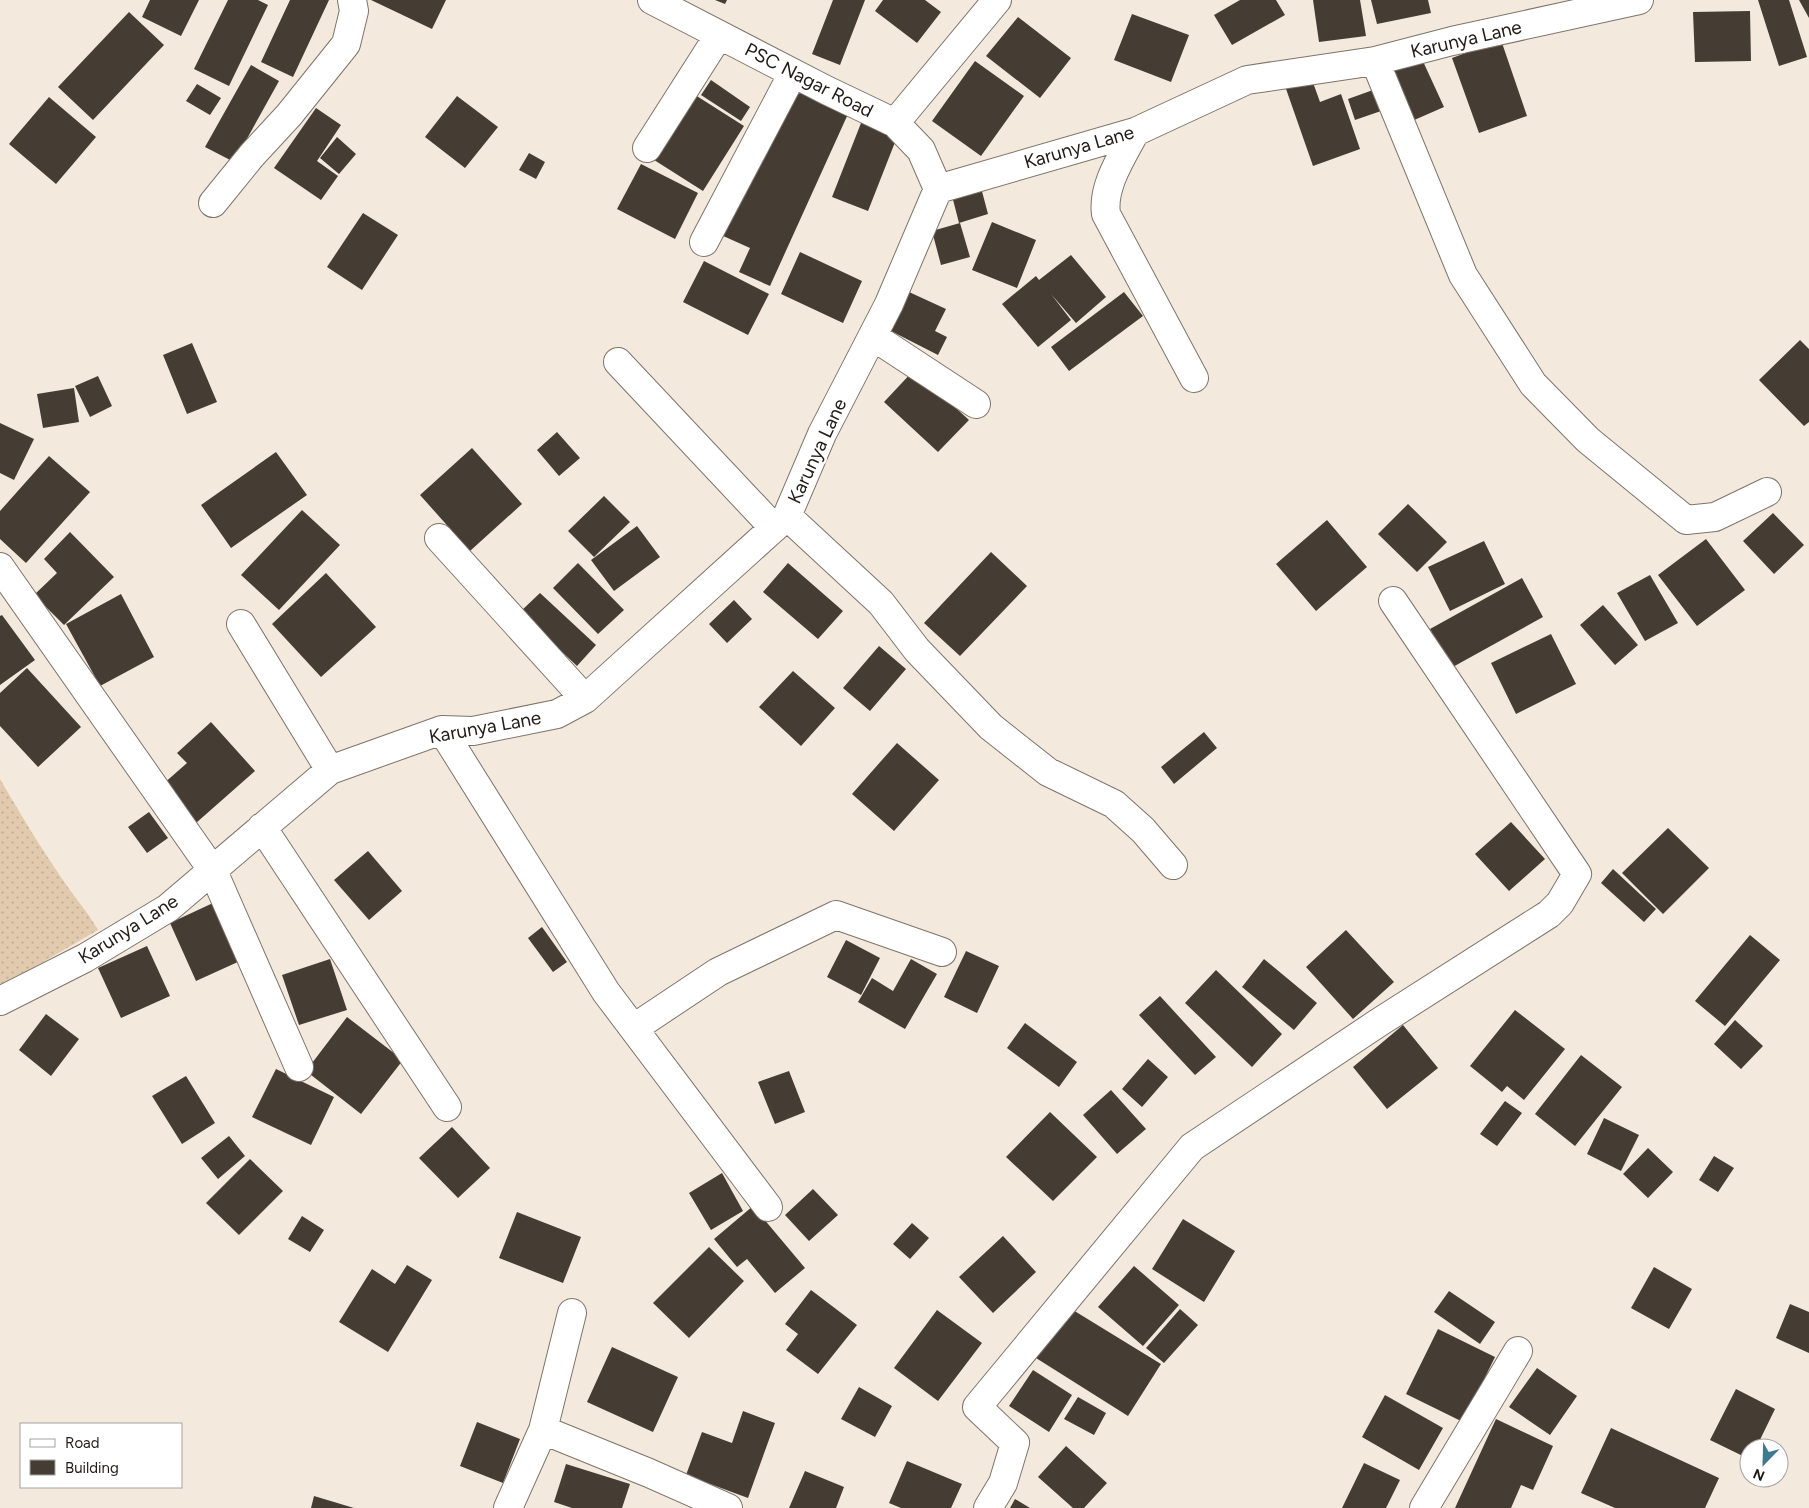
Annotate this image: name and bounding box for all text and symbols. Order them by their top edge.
street label: Karunya Lane [1408,15,1524,63]
street label: PSC Nagar Road [741,38,877,122]
street label: Karunya Lane [1021,120,1137,174]
street label: Karunya Lane [783,395,851,507]
street label: Karunya Lane [427,706,543,748]
street label: Karunya Lane [74,889,182,969]
legend [20,1423,182,1488]
text: Road [65,1434,100,1452]
north arrow [1739,1438,1789,1488]
text: Building [65,1459,119,1477]
text: N [1751,1465,1767,1484]

